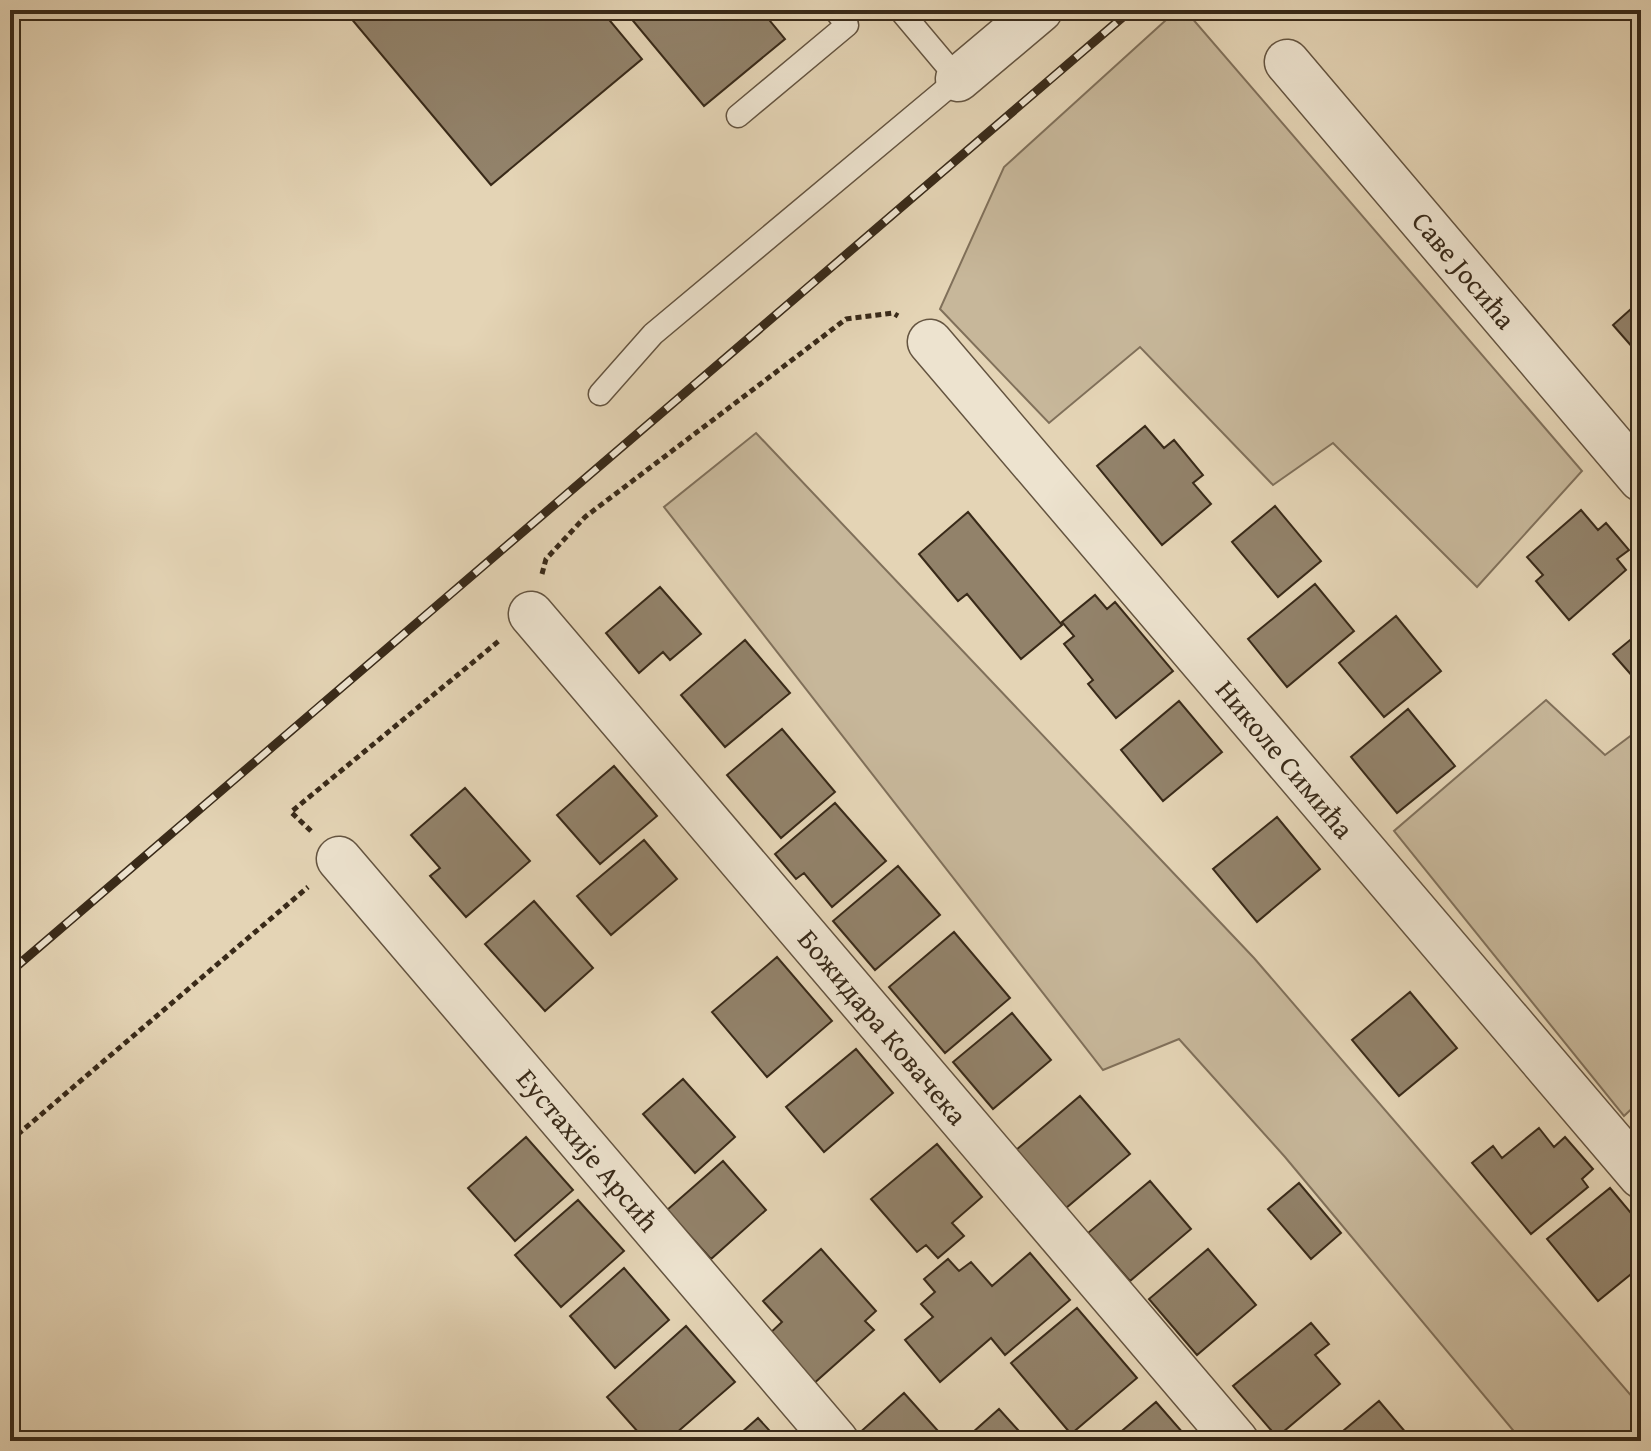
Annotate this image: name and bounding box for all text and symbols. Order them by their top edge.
street label: Саве Јосића [1403,202,1526,338]
street label: Николе Симића [1207,670,1365,848]
street label: Божидара Ковачека [789,920,978,1134]
street label: Еустахије Арсић [508,1059,669,1241]

